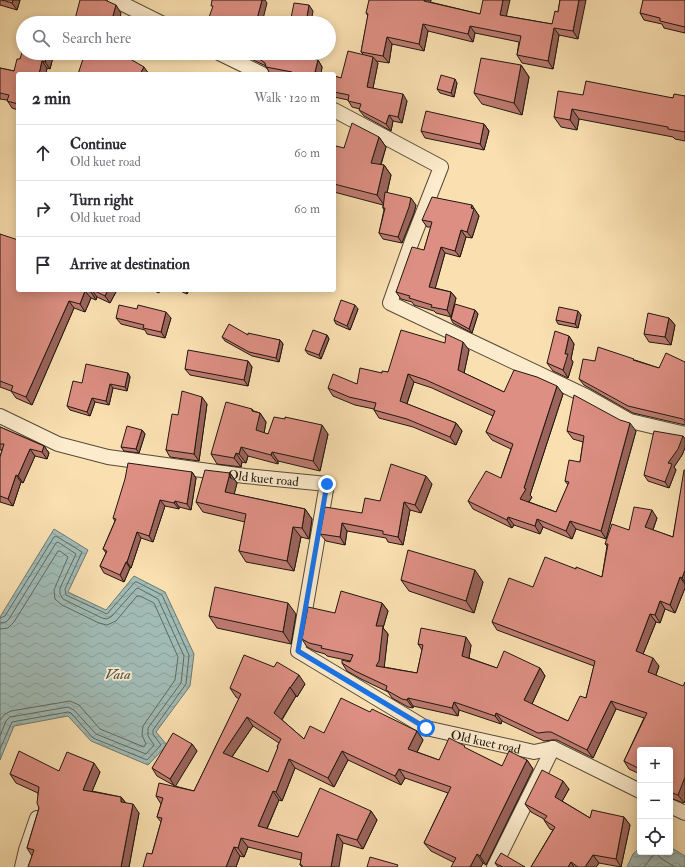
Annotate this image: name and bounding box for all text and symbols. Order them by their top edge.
search box [16,16,336,60]
icon: search [30,27,52,49]
text: Search here [62,29,131,48]
text: 2 min [32,88,71,109]
text: Walk · 120 m [254,90,320,106]
text: Continue [70,135,126,154]
icon: ahead [32,142,54,164]
text: 60 m [294,145,320,161]
text: Old kuet road [70,154,141,170]
text: Turn right [70,191,133,210]
icon: right [32,198,54,220]
text: 60 m [294,201,320,217]
text: Old kuet road [70,210,141,226]
icon: arrive [32,254,54,276]
text: Arrive at destination [70,255,190,274]
street label: Old kuet road [227,467,300,490]
route end [318,475,336,493]
water label: Vata [105,666,131,683]
route start [417,719,435,737]
street label: Old kuet road [449,727,523,758]
map controls [637,747,673,855]
button: + [637,747,673,783]
button: − [637,783,673,819]
button: locate [637,819,673,855]

